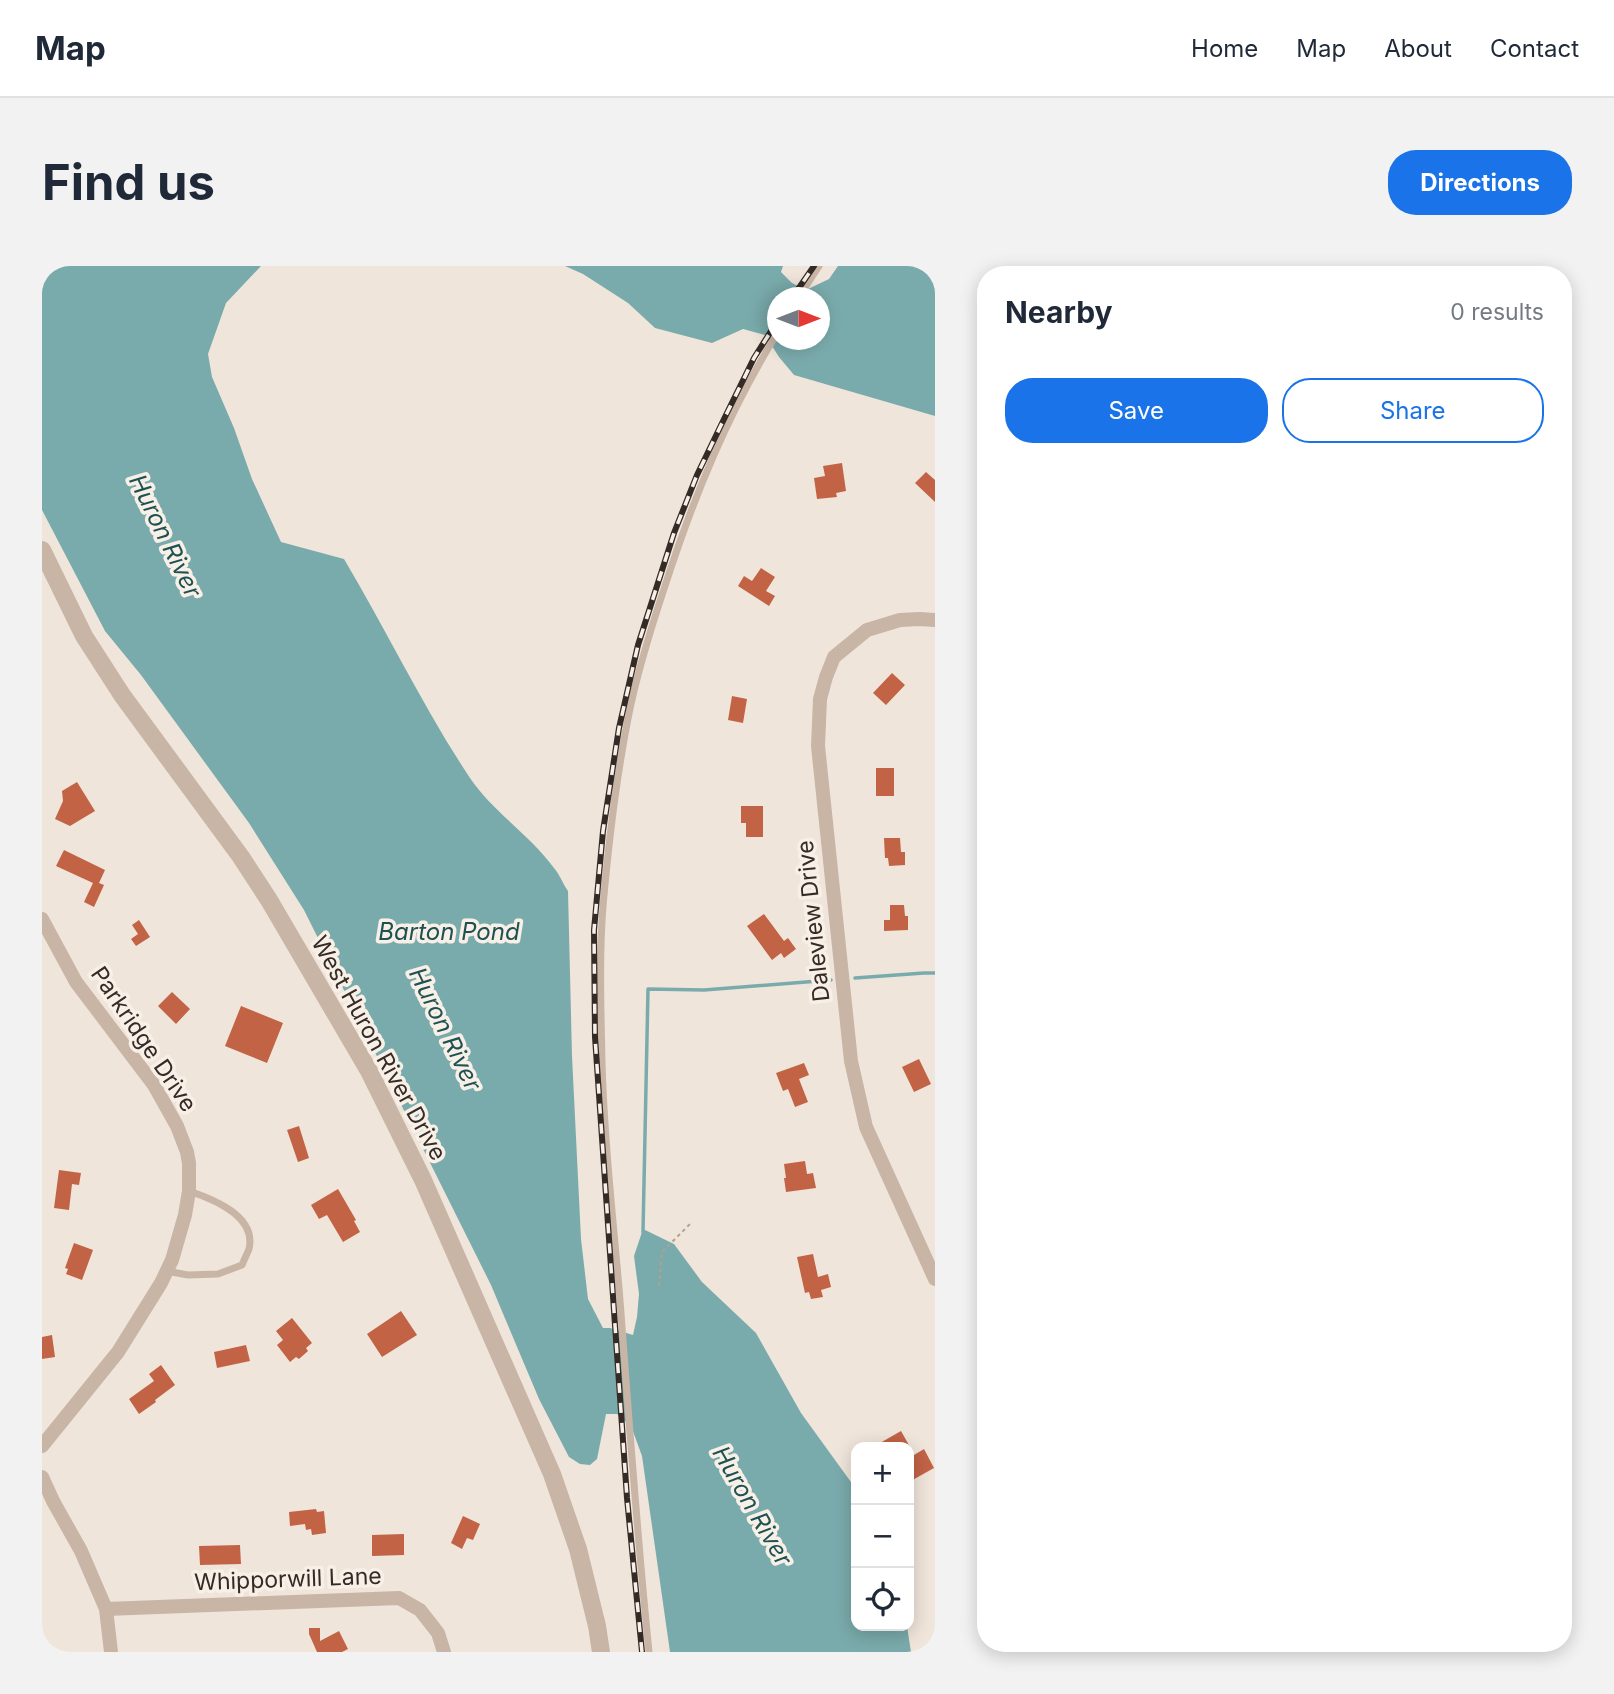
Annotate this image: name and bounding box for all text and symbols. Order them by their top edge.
text: Map [35,28,106,68]
text: Home [1191,34,1258,63]
text: Map [1296,34,1346,63]
text: About [1384,34,1452,63]
text: Contact [1490,34,1579,63]
button: Directions [1388,150,1572,215]
text: Find us [42,153,215,212]
north arrow [767,287,830,350]
text: Nearby [1005,294,1113,330]
text: 0 results [1450,298,1544,326]
button: Save [1005,378,1268,443]
button: Share [1282,378,1544,443]
water label: Huron River [123,470,208,603]
street label: Daleview Drive [791,839,835,1003]
water label: Barton Pond [378,917,520,946]
street label: West Huron River Drive [306,931,452,1165]
street label: Parkridge Drive [85,961,203,1117]
water label: Huron River [403,963,488,1096]
water label: Huron River [707,1441,799,1571]
map controls [851,1442,914,1631]
button: + [851,1442,914,1505]
button: − [851,1505,914,1568]
street label: Whipporwill Lane [194,1562,382,1596]
button: locate [851,1568,914,1631]

